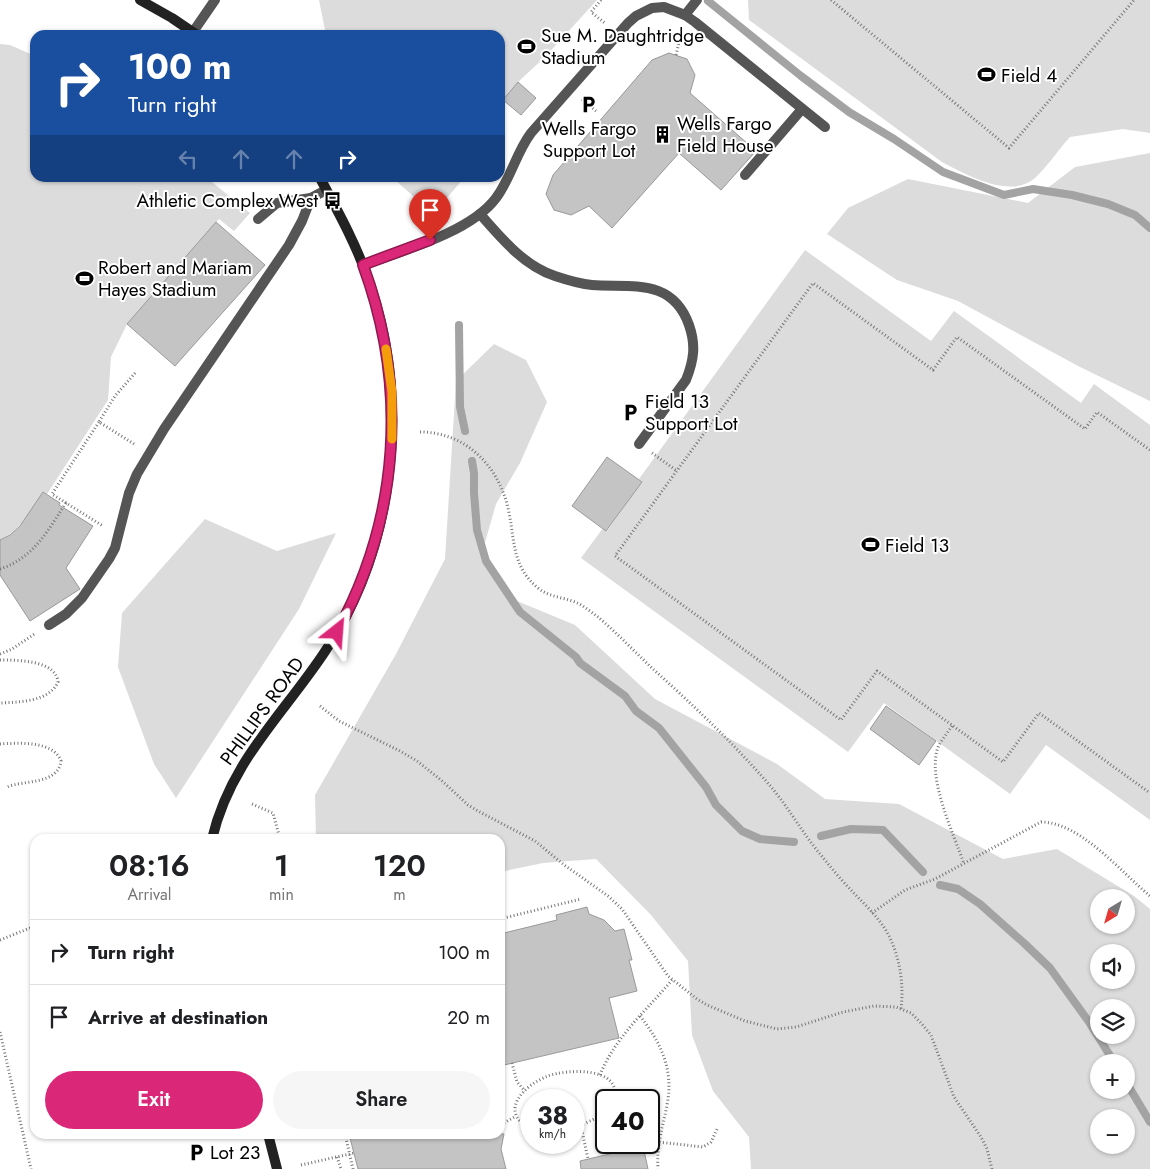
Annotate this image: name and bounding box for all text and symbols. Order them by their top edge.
place label: Sue M. Daughtridge Stadium [541,22,704,71]
sports icon: Sue M. Daughtridge Stadium [517,36,537,56]
text: 100 m [128,42,231,92]
icon: right [45,50,110,115]
place label: Field 4 [1001,62,1057,89]
sports icon: Field 4 [977,65,997,85]
text: Turn right [128,88,216,120]
parking icon: Wells Fargo Support Lot [579,95,599,115]
place label: Wells Fargo Field House [677,110,774,159]
place label: Wells Fargo Support Lot [542,115,636,164]
building icon: Wells Fargo Field House [653,124,673,144]
icon: left [174,145,202,173]
icon: ahead [227,145,255,173]
icon: ahead [280,145,308,173]
icon: right [333,145,361,173]
place label: Athletic Complex West [137,187,318,214]
pin [409,189,451,240]
bus stop icon: Athletic Complex West [322,190,342,210]
icon: arrive [416,196,444,224]
place label: Robert and Mariam Hayes Stadium [98,254,252,303]
sports icon: Robert and Mariam Hayes Stadium [74,268,94,288]
place label: Field 13 Support Lot [645,388,738,437]
parking icon: Field 13 Support Lot [621,402,641,422]
place label: Field 13 [885,532,949,559]
sports icon: Field 13 [861,535,881,555]
position arrow [310,605,362,657]
street label: PHILLIPS ROAD [214,651,310,771]
text: 08:16 [109,844,190,887]
text: 1 [274,844,289,887]
text: 120 [373,844,426,887]
text: Arrival [127,883,172,906]
text: min [269,883,294,906]
text: m [393,883,406,906]
north arrow [1090,889,1135,934]
map controls [1090,889,1135,1154]
icon: right [45,938,73,966]
text: Turn right [88,939,174,966]
text: 100 m [438,939,490,966]
button: sound [1090,944,1135,989]
button: layers [1090,999,1135,1044]
icon: arrive [45,1003,73,1031]
text: Arrive at destination [88,1004,268,1031]
text: 20 m [447,1004,490,1031]
button: + [1090,1054,1135,1099]
button: Exit [45,1071,263,1129]
button: Share [273,1071,490,1129]
speed limit sign: 40 [595,1089,660,1154]
text: 38 [537,1097,568,1133]
button: − [1090,1109,1135,1154]
text: km/h [539,1125,566,1143]
place label: Lot 23 [210,1139,260,1166]
parking icon: Lot 23 [186,1142,206,1162]

